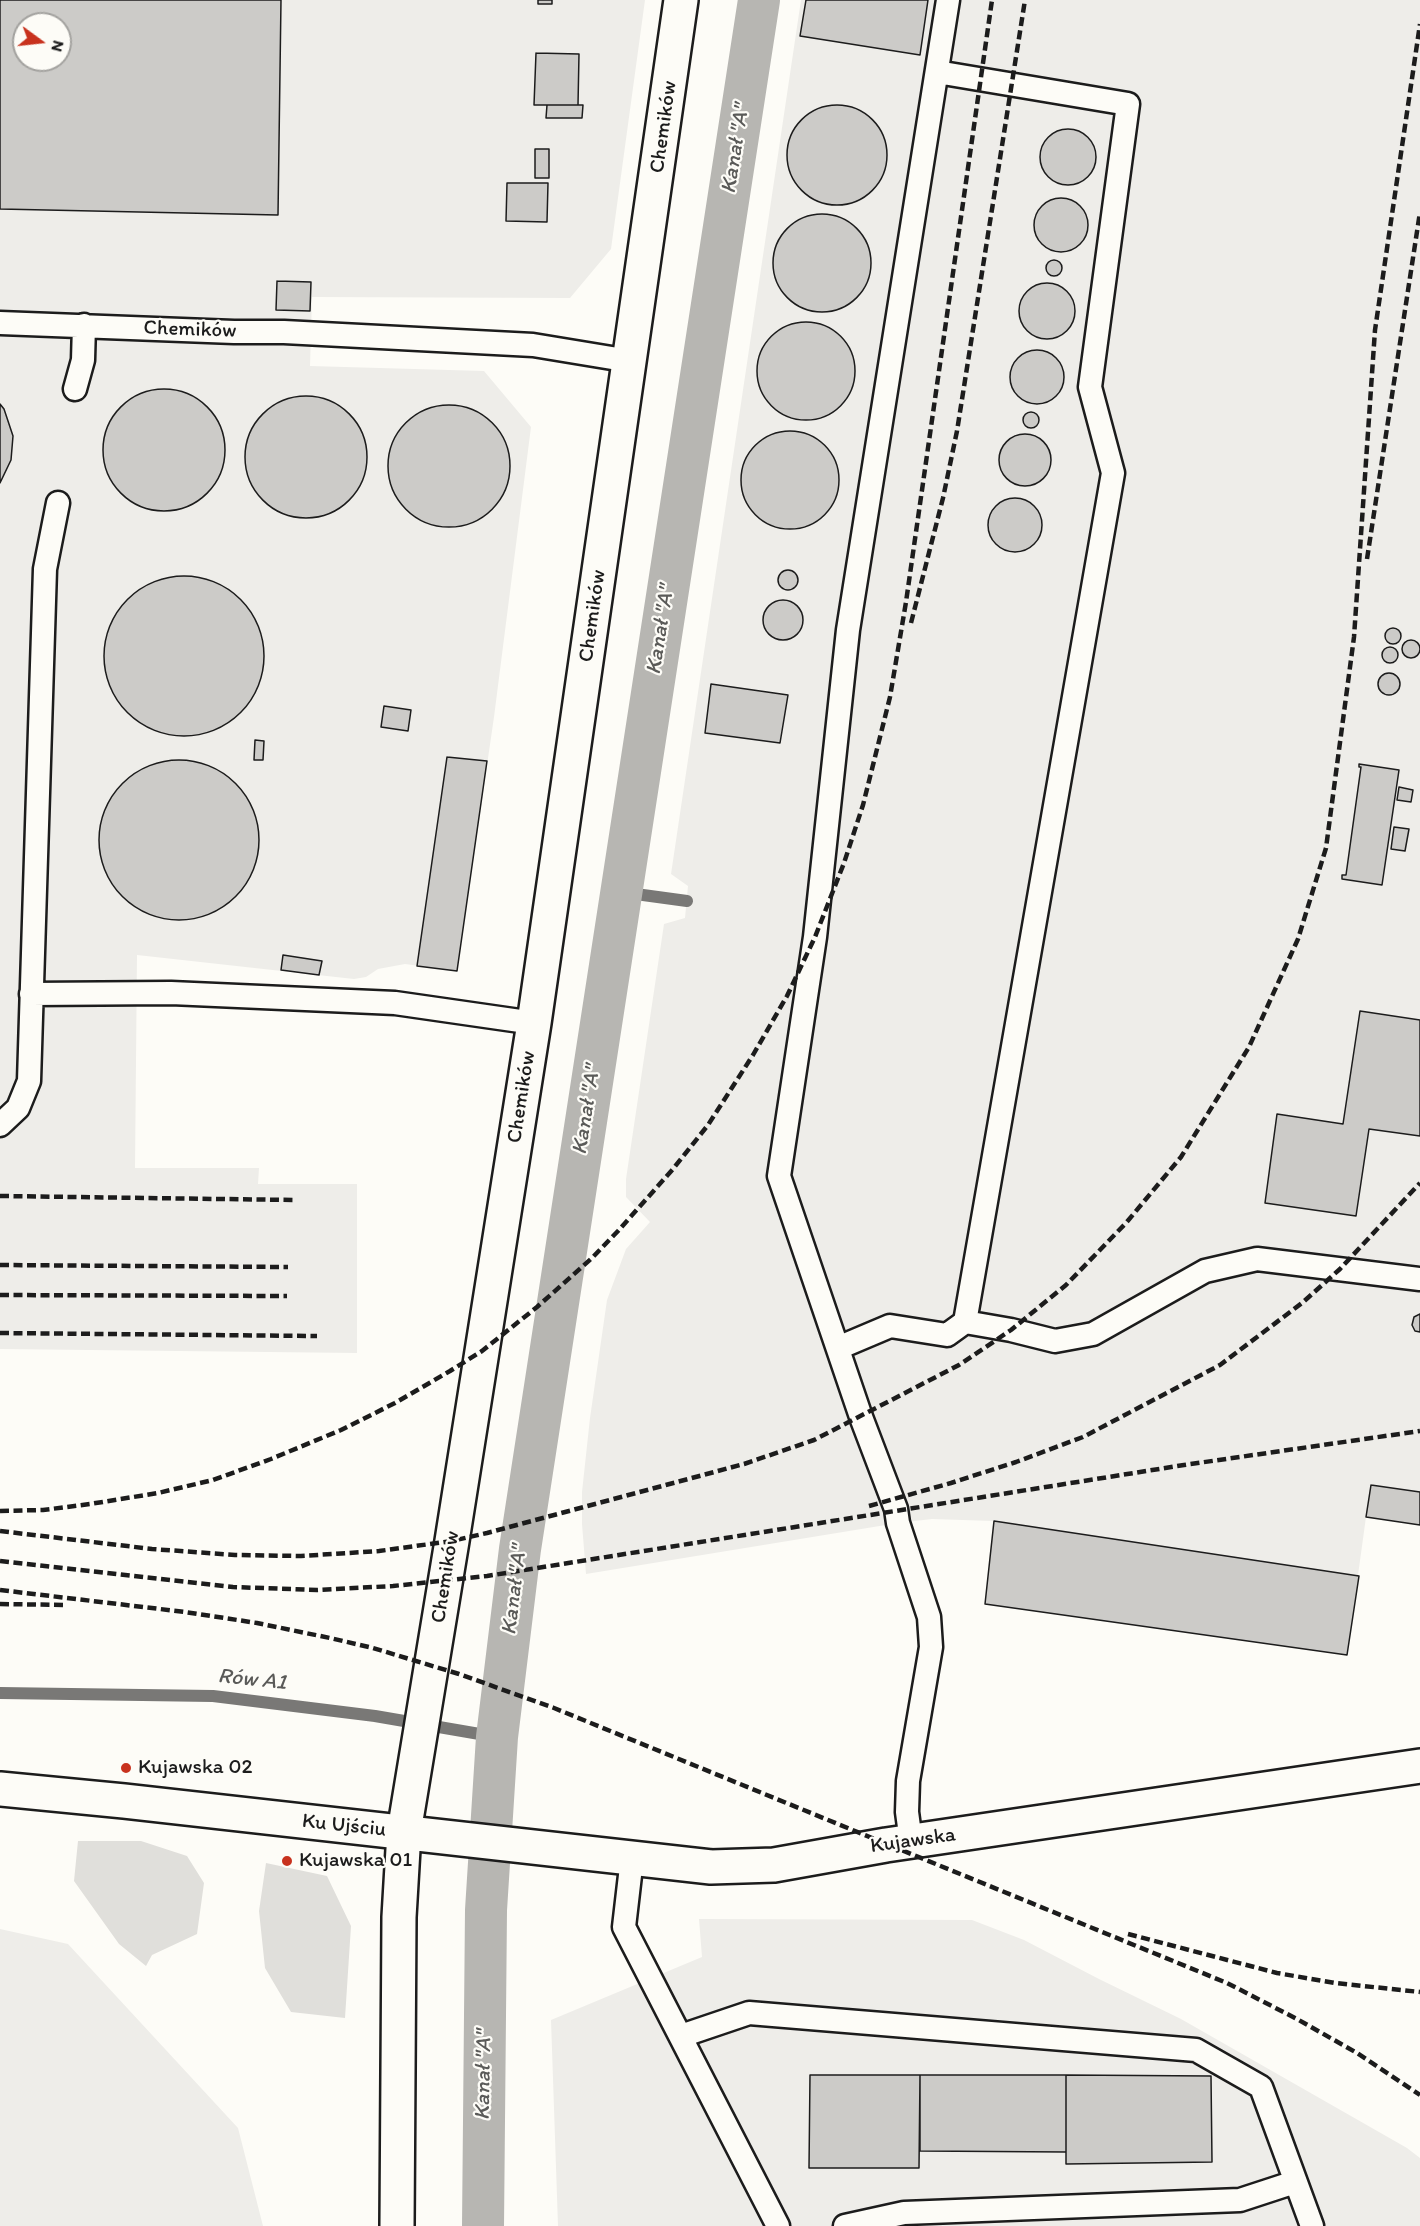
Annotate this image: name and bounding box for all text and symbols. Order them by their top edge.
north arrow [12,12,72,72]
text: N [47,39,69,54]
street label: Chemików [645,79,683,175]
water label: Kanał "A" [716,102,756,196]
street label: Chemików [143,316,237,344]
street label: Chemików [574,568,612,664]
water label: Kanał "A" [641,583,681,677]
street label: Chemików [502,1049,542,1145]
water label: Kanał "A" [567,1063,607,1157]
street label: Chemików [426,1529,466,1625]
water label: Kanał "A" [496,1544,534,1636]
water label: Rów A1 [216,1663,288,1697]
place label: Kujawska 02 [138,1755,252,1781]
marker: Kujawska 02 [119,1761,133,1775]
street label: Ku Ujściu [301,1809,387,1843]
street label: Kujawska [869,1823,957,1859]
place label: Kujawska 01 [299,1848,412,1874]
marker: Kujawska 01 [280,1854,294,1868]
water label: Kanał "A" [470,2030,498,2120]

